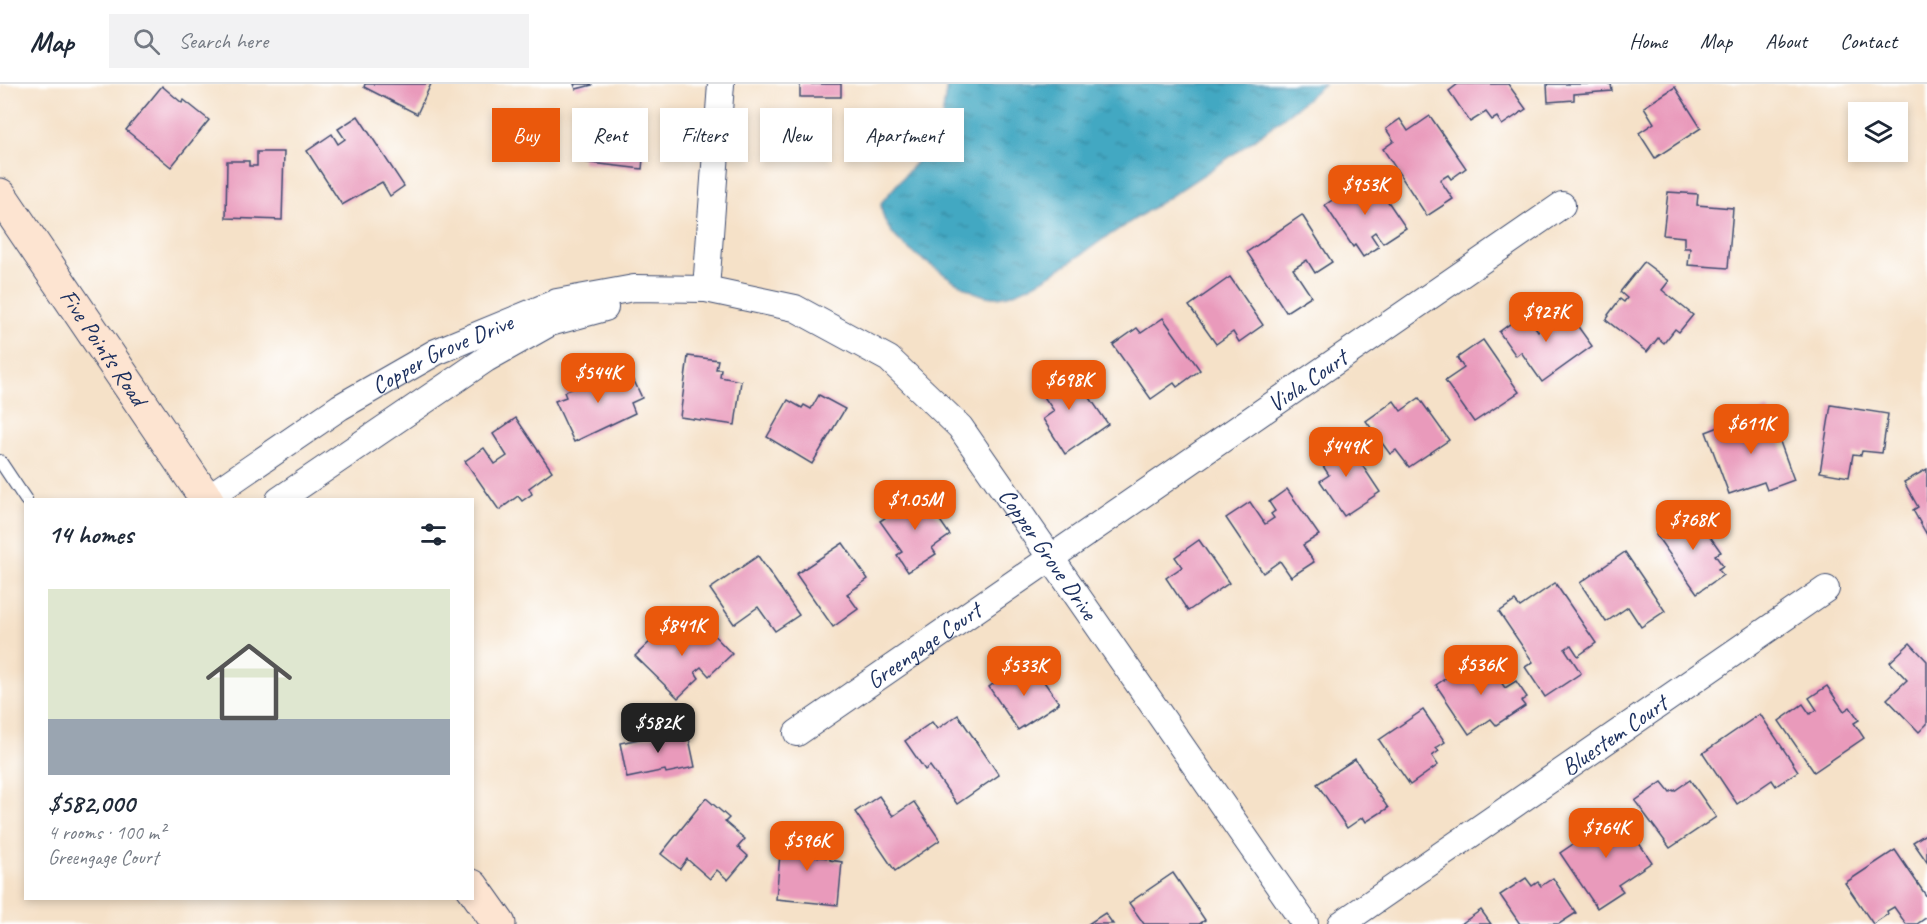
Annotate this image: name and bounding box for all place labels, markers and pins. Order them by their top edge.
pin: $953K [1323,165,1407,216]
pin: $927K [1504,292,1588,343]
pin: $544K [556,353,640,404]
pin: $698K [1027,360,1111,411]
pin: $611K [1709,404,1793,455]
pin: $449K [1304,427,1388,478]
pin: $1.05M [866,480,964,531]
pin: $768K [1651,500,1735,551]
pin: $841K [640,606,724,657]
pin: $536K [1439,645,1523,696]
pin: $533K [982,646,1066,697]
pin: $582K [616,703,700,754]
pin: $764K [1564,808,1648,859]
pin: $596K [765,821,849,872]

